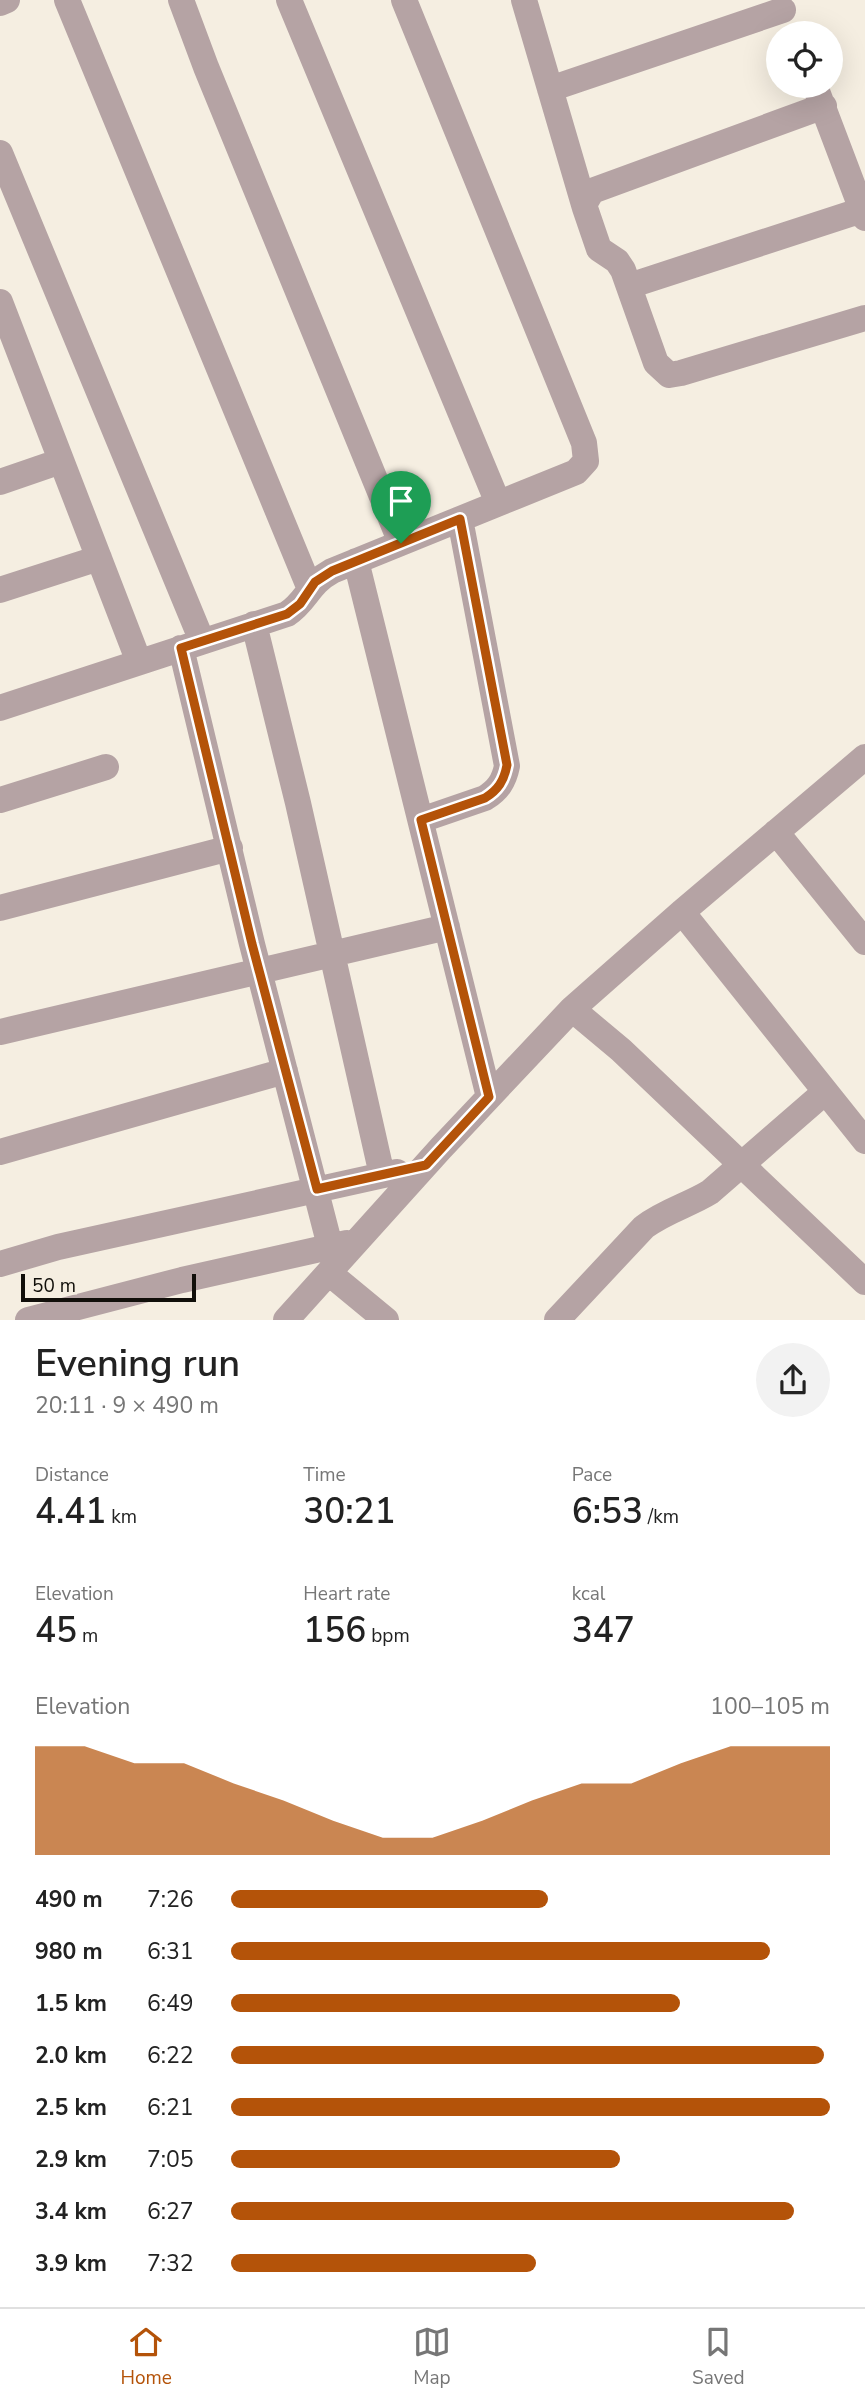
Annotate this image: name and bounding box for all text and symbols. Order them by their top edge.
map controls [766,21,843,98]
button: locate [766,21,843,98]
pin [371,471,431,543]
icon: arrive [382,482,420,520]
scale bar [21,1271,196,1303]
text: 50 m [32,1273,76,1299]
text: Evening run [35,1338,240,1389]
button: share [756,1343,830,1417]
text: 20:11 · 9 × 490 m [35,1390,219,1421]
text: Distance [35,1462,109,1488]
text: Time [303,1462,346,1488]
text: Pace [572,1462,612,1488]
text: 4.41 [35,1488,106,1535]
text: 30:21 [303,1488,396,1535]
text: 6:53 [572,1488,643,1535]
text: km [106,1504,137,1530]
text: /km [643,1504,679,1530]
text: Elevation [35,1581,114,1607]
text: Heart rate [303,1581,390,1607]
text: kcal [572,1581,605,1607]
text: 45 [35,1607,77,1654]
text: 156 [303,1607,366,1654]
text: 347 [572,1607,635,1654]
text: m [77,1623,98,1649]
text: bpm [366,1623,410,1649]
text: Elevation [35,1691,130,1722]
text: 100–105 m [710,1691,830,1722]
text: 490 m [35,1884,103,1915]
text: 7:26 [147,1884,194,1915]
text: 980 m [35,1936,103,1967]
text: 6:31 [147,1936,194,1967]
text: 1.5 km [35,1988,107,2019]
text: 6:49 [147,1988,194,2019]
text: 2.0 km [35,2040,107,2071]
text: 6:22 [147,2040,194,2071]
text: 2.5 km [35,2092,107,2123]
text: 6:21 [147,2092,194,2123]
text: 2.9 km [35,2144,107,2175]
text: 7:05 [147,2144,194,2175]
text: 3.4 km [35,2196,107,2227]
text: 6:27 [147,2196,194,2227]
text: 3.9 km [35,2248,107,2279]
text: 7:32 [147,2248,194,2279]
tab: Home [121,2323,172,2391]
tab: Map [413,2323,451,2391]
tab: Saved [692,2323,744,2391]

